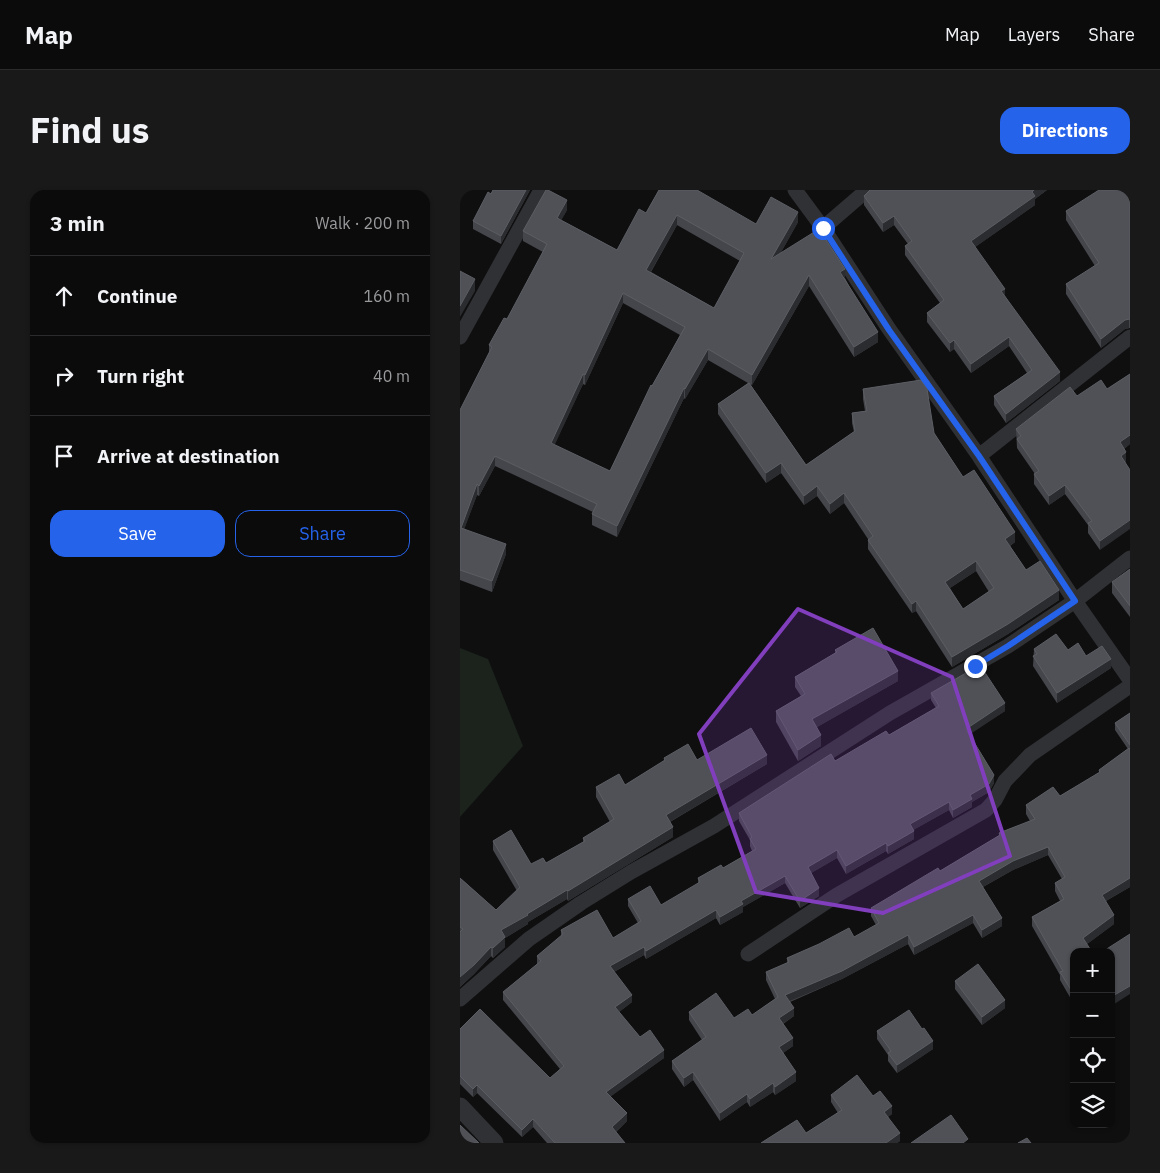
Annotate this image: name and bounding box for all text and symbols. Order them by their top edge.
text: Map [25,19,73,51]
text: Map [945,23,980,46]
text: Layers [1008,23,1060,46]
text: Share [1088,23,1135,46]
text: Find us [30,107,149,153]
button: Directions [1000,107,1130,154]
text: 3 min [50,209,105,237]
text: Walk · 200 m [315,213,410,233]
route start [812,217,835,240]
icon: ahead [50,282,78,310]
text: Continue [97,284,177,308]
text: 160 m [363,286,410,306]
icon: right [50,362,78,390]
text: Turn right [97,364,184,388]
text: 40 m [373,366,410,386]
icon: arrive [50,442,78,470]
text: Arrive at destination [97,444,280,468]
button: Save [50,510,225,557]
button: Share [235,510,410,557]
route end [964,655,987,678]
map controls [1070,948,1115,1128]
button: + [1070,948,1115,993]
button: − [1070,993,1115,1038]
button: locate [1070,1038,1115,1083]
button: layers [1070,1083,1115,1128]

